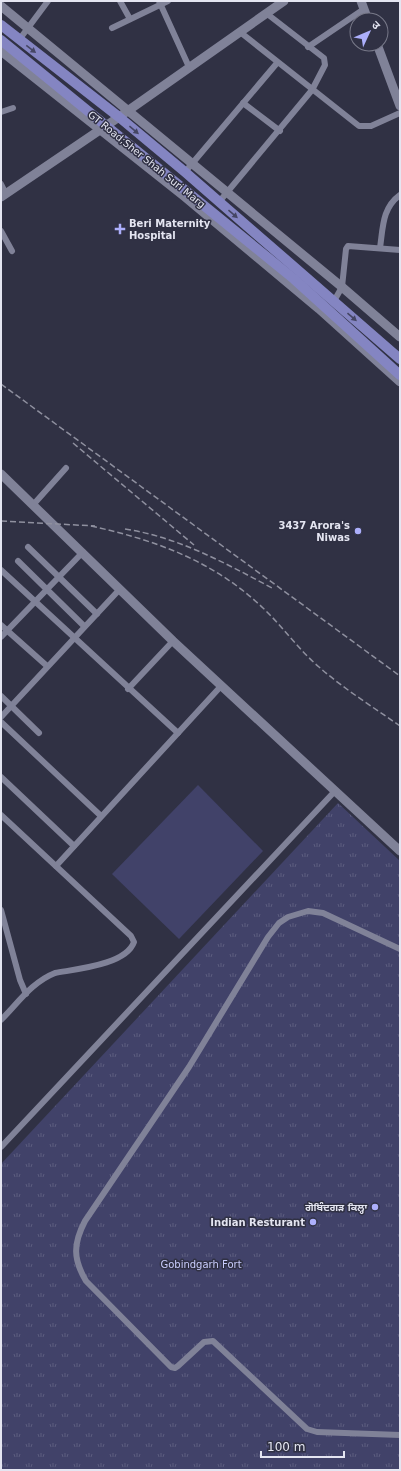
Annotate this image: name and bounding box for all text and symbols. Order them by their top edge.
north arrow [349,12,389,52]
text: उ [369,19,383,33]
one-way arrow [26,45,37,54]
street label: GT Road;Sher Shah Suri Marg [86,109,207,210]
one-way arrow [128,125,139,134]
one-way arrow [228,209,238,218]
place label: Beri Maternity Hospital [129,218,211,241]
marker: Beri Maternity Hospital [114,223,126,235]
one-way arrow [348,312,357,321]
place label: 3437 Arora's Niwas [278,520,350,543]
marker: 3437 Arora's Niwas [353,526,363,536]
place label: ਗੋਬਿੰਦਗੜ ਕਿਲ੍ਹਾ [304,1202,367,1214]
marker: ਗੋਬਿੰਦਗੜ ਕਿਲ੍ਹਾ [370,1202,380,1212]
place label: Indian Resturant [210,1217,305,1228]
marker: Indian Resturant [308,1217,318,1227]
park label: Gobindgarh Fort [160,1259,242,1270]
scale bar [261,1433,344,1459]
text: 100 m [267,1440,305,1454]

